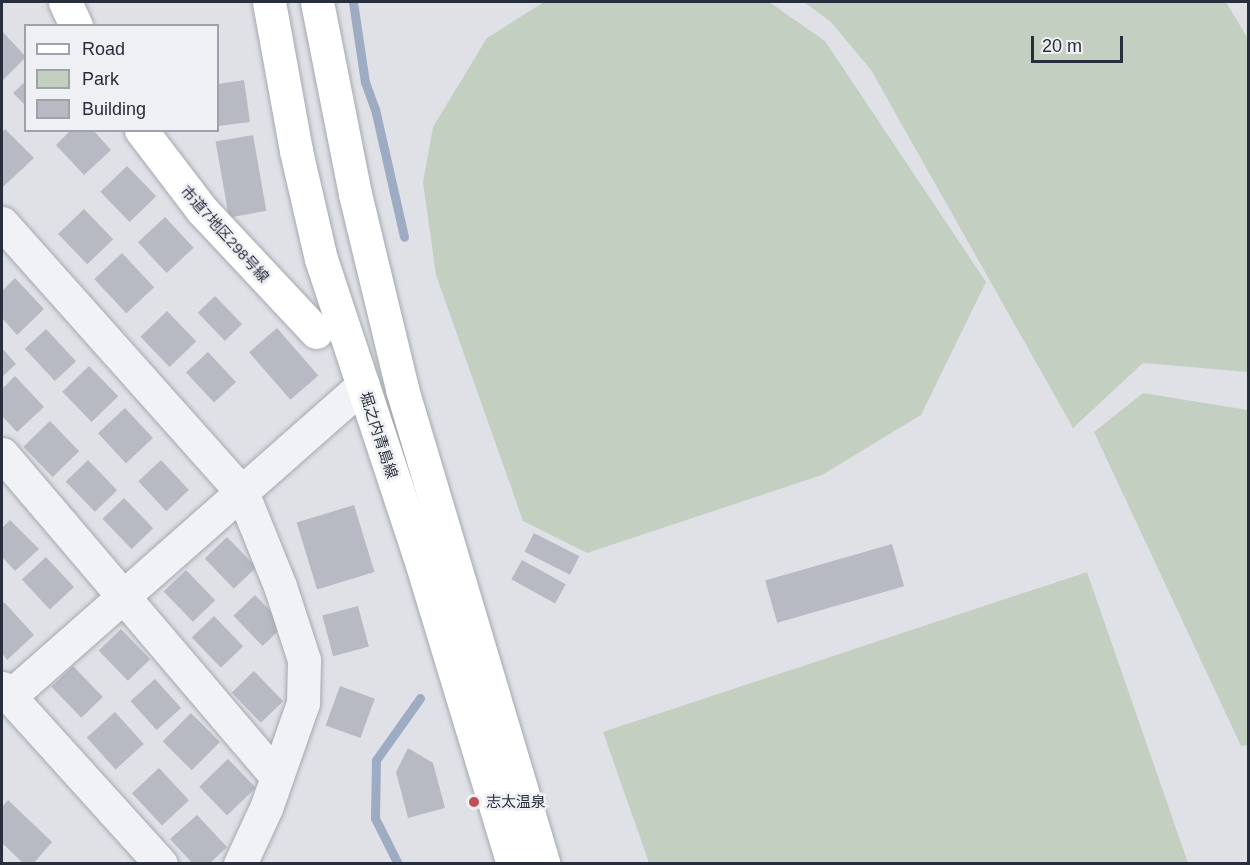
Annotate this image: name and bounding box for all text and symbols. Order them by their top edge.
legend [24,24,219,132]
scale bar [1034,24,1126,62]
text: 20 m [1042,36,1082,56]
text: Road [82,39,125,59]
text: Park [82,69,119,89]
text: Building [82,99,146,119]
street label: 市道7地区298号線 [177,182,273,286]
street label: 堀之内青島線 [357,389,401,481]
place label: 志太温泉 [486,793,546,811]
marker: 志太温泉 [467,795,481,809]

